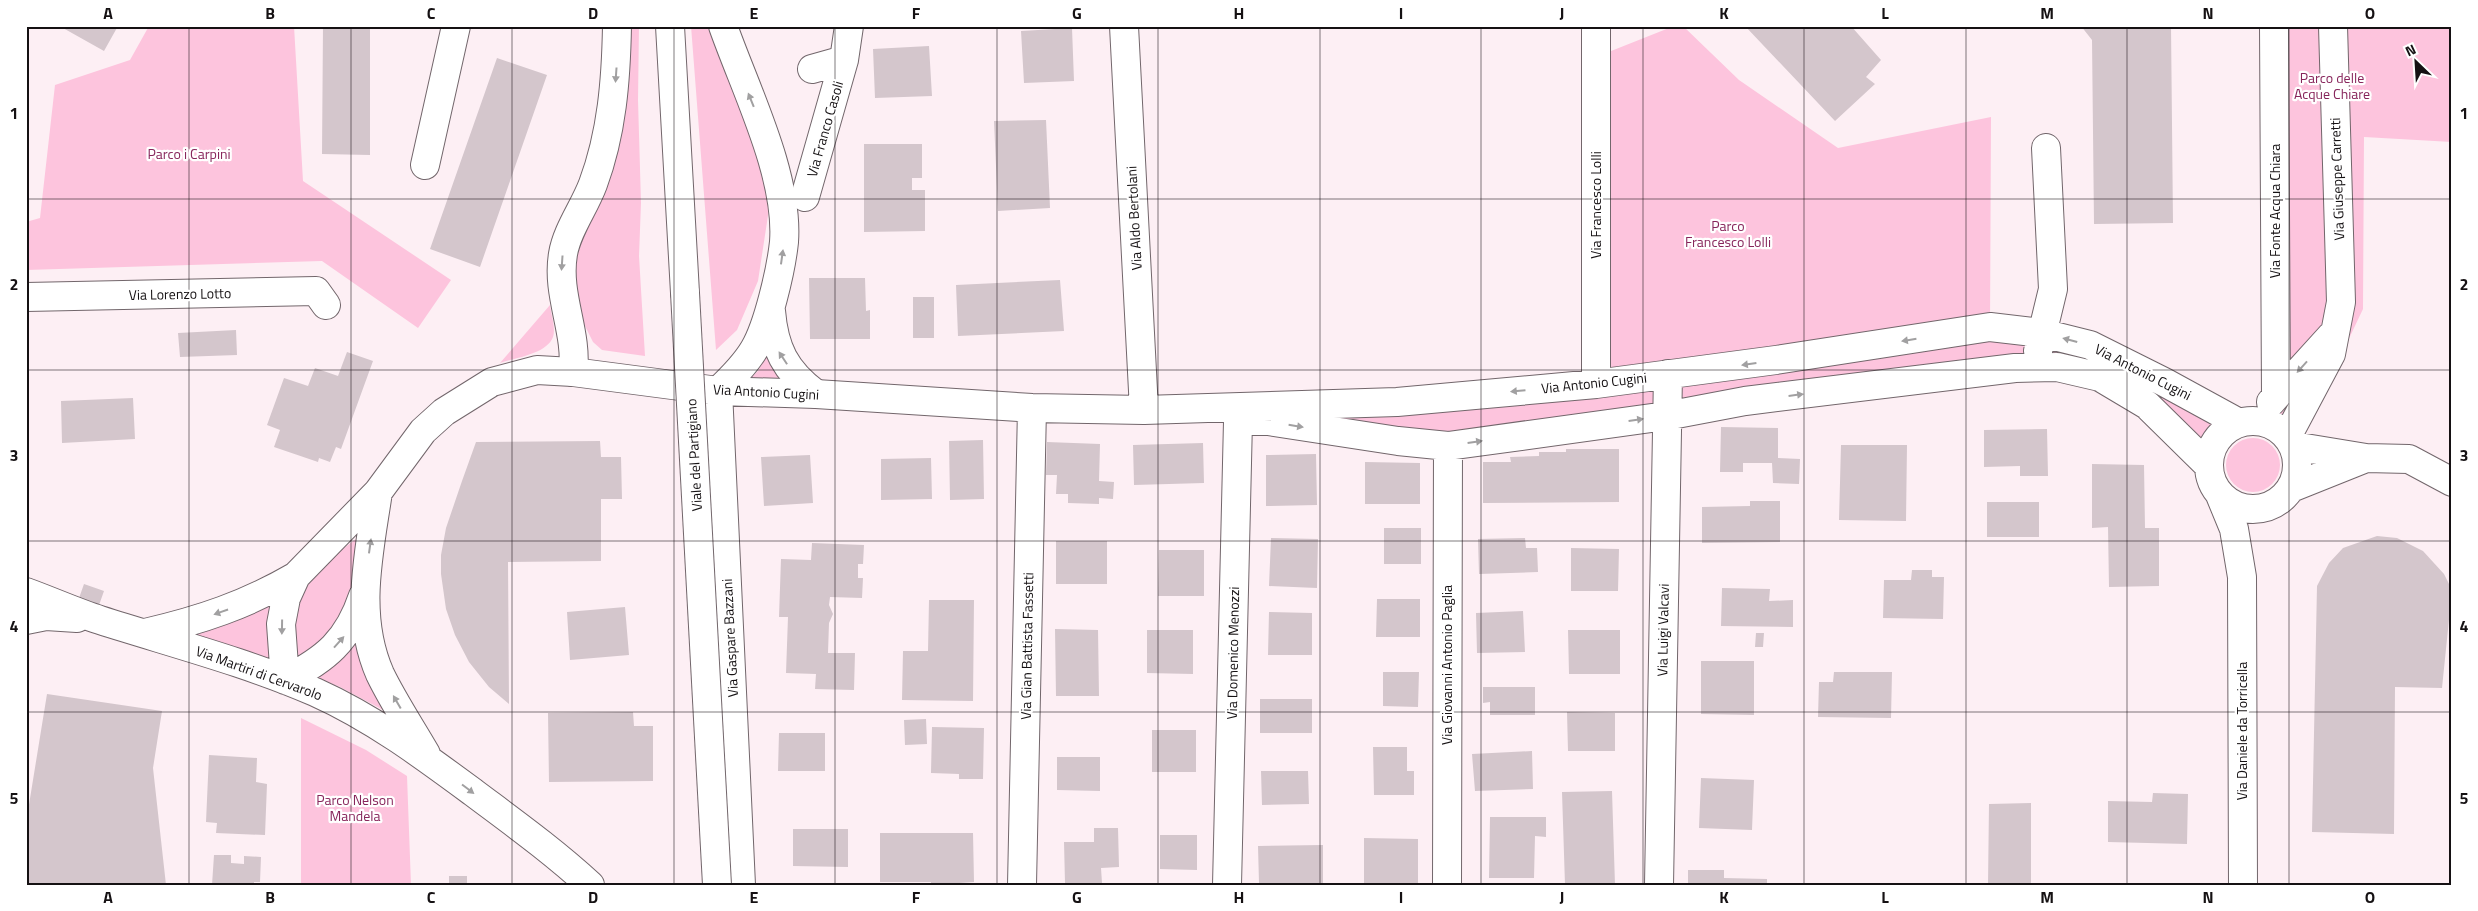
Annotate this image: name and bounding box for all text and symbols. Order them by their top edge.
text: A [103,1,113,25]
text: B [265,1,275,25]
text: C [427,1,436,25]
text: D [588,1,598,25]
text: E [750,1,759,25]
text: F [912,1,921,25]
text: G [1072,1,1082,25]
text: H [1234,1,1244,25]
text: I [1399,1,1403,25]
text: J [1560,1,1564,25]
text: K [1719,1,1729,25]
text: L [1881,1,1889,25]
text: M [2040,1,2054,25]
text: N [2202,1,2214,25]
text: O [2365,1,2375,25]
north arrow [2390,38,2440,88]
text: N [2401,38,2419,61]
one-way arrow [611,67,619,83]
park label: Parco delle Acque Chiare [2294,67,2370,104]
street label: Via Franco Casoli [801,78,848,179]
one-way arrow [746,93,754,107]
text: 1 [10,101,18,125]
text: 1 [2460,101,2468,125]
street label: Via Giuseppe Carretti [2324,117,2349,241]
park label: Parco i Carpini [147,143,231,164]
street label: Via Fonte Acqua Chiara [2264,144,2285,278]
street label: Via Francesco Lolli [1585,151,1606,259]
street label: Via Aldo Bertolani [1120,165,1147,271]
park label: Parco Francesco Lolli [1685,215,1771,252]
one-way arrow [778,249,786,265]
one-way arrow [558,255,566,271]
text: 2 [10,272,18,296]
text: 2 [2460,272,2468,296]
street label: Via Lorenzo Lotto [129,282,231,305]
one-way arrow [1901,336,1917,344]
one-way arrow [2062,336,2077,344]
street label: Via Antonio Cugini [2091,338,2195,405]
one-way arrow [778,352,788,365]
one-way arrow [1740,360,1756,368]
one-way arrow [2297,360,2308,373]
street label: Via Antonio Cugini [1540,367,1648,398]
street label: Via Antonio Cugini [712,378,820,405]
one-way arrow [1510,387,1526,395]
one-way arrow [1789,391,1805,399]
street label: Viale del Partigiano [680,398,707,512]
one-way arrow [1628,416,1644,424]
one-way arrow [1289,422,1305,430]
one-way arrow [1467,438,1483,446]
text: 3 [10,443,18,467]
text: 3 [2460,443,2468,467]
one-way arrow [366,538,374,554]
street label: Via Gian Battista Fassetti [1015,572,1038,720]
street label: Via Gaspare Bazzani [716,578,743,698]
street label: Via Luigi Valcavi [1651,583,1674,676]
street label: Via Giovanni Antonio Paglia [1436,585,1457,745]
street label: Via Domenico Menozzi [1221,586,1244,720]
one-way arrow [213,609,228,617]
text: 4 [10,614,19,638]
text: 4 [2460,614,2469,638]
one-way arrow [278,620,286,636]
one-way arrow [333,636,344,649]
street label: Via Martiri di Cervarolo [193,640,325,705]
street label: Via Daniele da Torricella [2231,662,2252,800]
one-way arrow [392,695,401,709]
one-way arrow [461,783,474,794]
text: 5 [10,786,19,810]
text: 5 [2460,786,2469,810]
park label: Parco Nelson Mandela [316,789,394,826]
text: A [103,885,113,909]
text: B [265,885,275,909]
text: C [427,885,436,909]
text: D [588,885,598,909]
text: E [750,885,759,909]
text: F [912,885,921,909]
text: G [1072,885,1082,909]
text: H [1234,885,1244,909]
text: I [1399,885,1403,909]
text: J [1560,885,1564,909]
text: K [1719,885,1729,909]
text: L [1881,885,1889,909]
text: M [2040,885,2054,909]
text: N [2202,885,2214,909]
text: O [2365,885,2375,909]

